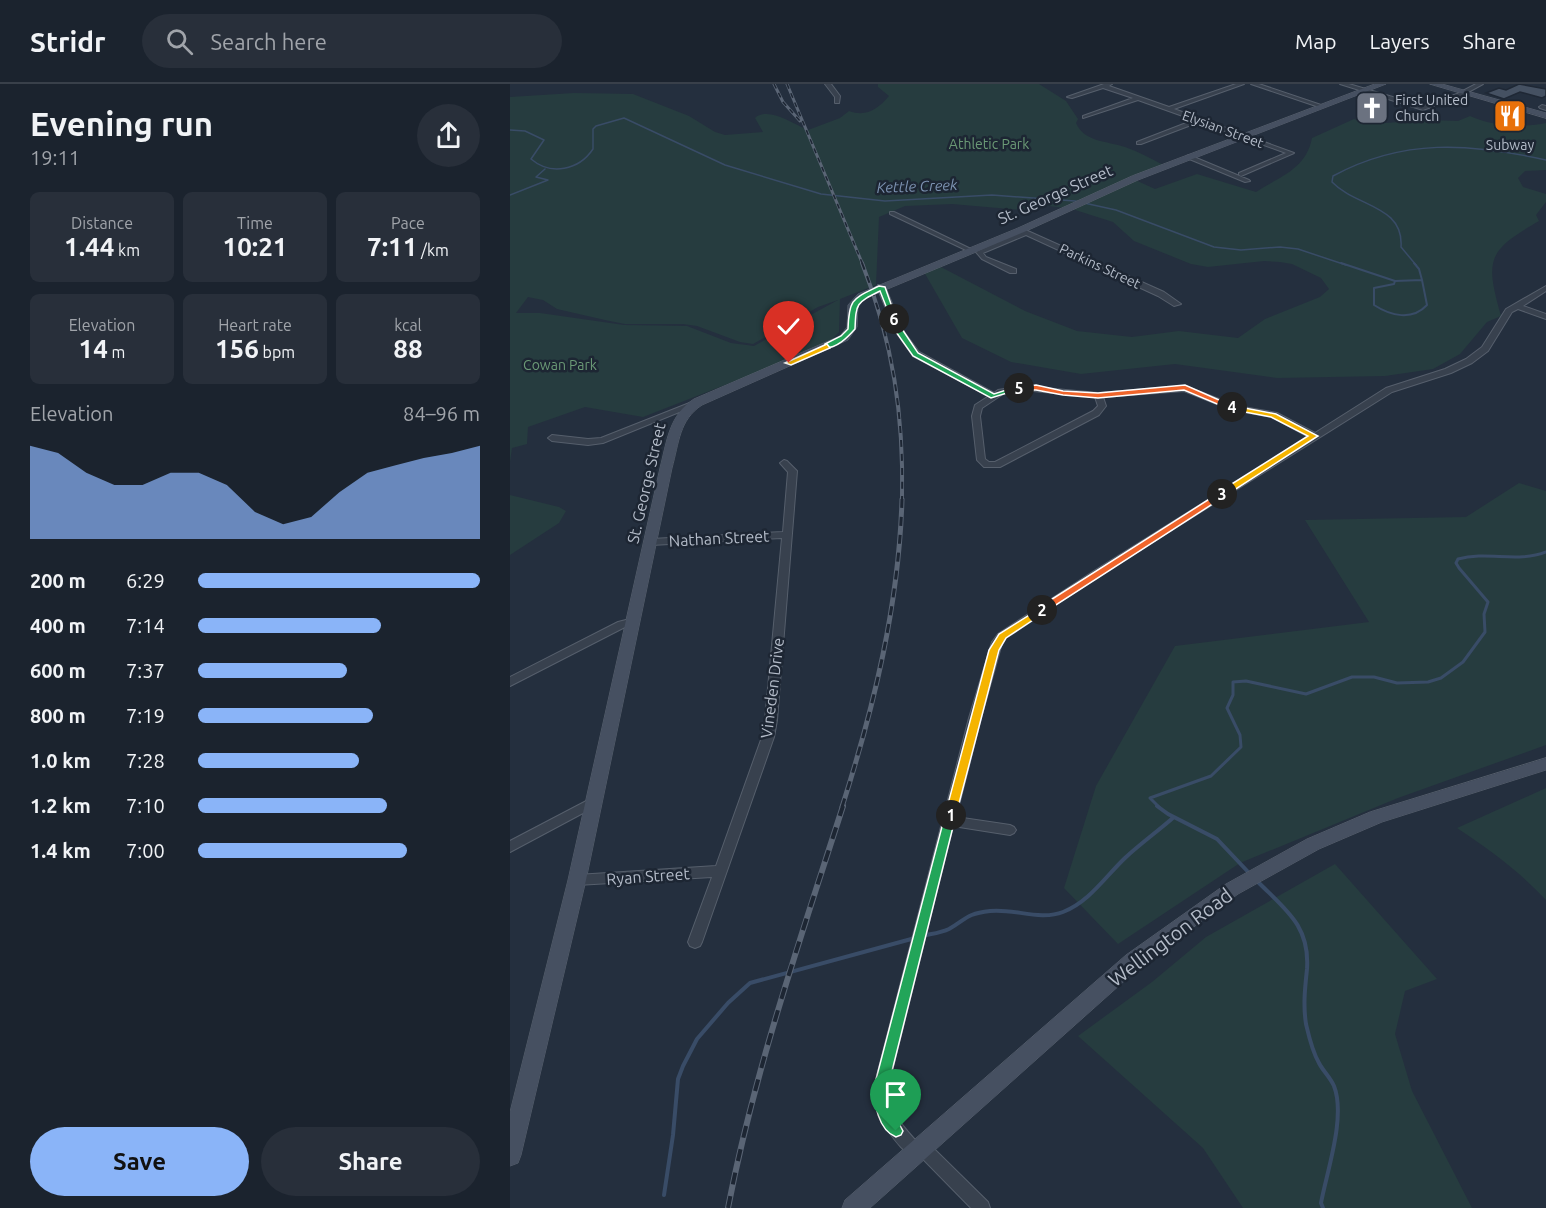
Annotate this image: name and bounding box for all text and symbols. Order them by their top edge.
search box [142,14,562,68]
icon: search [163,25,196,58]
text: Stridr [30,26,106,57]
text: Search here [211,29,327,54]
text: Map [1295,29,1336,53]
text: Layers [1369,29,1430,53]
text: Share [1463,29,1516,53]
church icon: First United Church [1354,90,1390,126]
place label: First United Church [1395,92,1468,124]
restaurant icon: Subway [1492,98,1528,134]
button: share [417,104,480,167]
text: Evening run [30,105,213,142]
street label: Elysian Street [1180,107,1266,151]
park label: Athletic Park [949,136,1029,152]
place label: Subway [1486,137,1534,153]
text: 19:11 [30,146,80,169]
street label: St. George Street [995,160,1116,227]
water label: Kettle Creek [876,176,958,196]
text: Distance [71,214,133,232]
text: Time [237,214,273,232]
text: Pace [391,214,425,232]
text: 1.44 [64,232,114,261]
text: 10:21 [222,232,288,261]
text: 7:11 [367,232,417,261]
street label: Parkins Street [1057,240,1144,292]
text: km [114,241,140,259]
text: /km [417,241,449,259]
pin [763,301,814,363]
pin: 6 [879,304,909,334]
icon: check [772,310,805,343]
text: 6 [889,310,899,328]
text: Elevation [69,316,135,334]
text: Heart rate [218,316,292,334]
text: kcal [394,316,422,334]
text: 14 [79,334,108,363]
text: 156 [215,334,259,363]
text: 88 [393,334,423,363]
text: m [108,343,125,361]
text: bpm [259,343,295,361]
park label: Cowan Park [523,357,597,373]
pin: 5 [1004,373,1034,403]
text: 5 [1014,379,1024,397]
pin: 4 [1217,392,1247,422]
text: 4 [1227,398,1237,416]
text: Elevation [30,402,113,425]
text: 84–96 m [403,402,480,425]
street label: St. George Street [623,420,669,545]
pin: 3 [1207,479,1237,509]
text: 3 [1217,485,1227,503]
street label: Nathan Street [668,526,770,550]
text: 200 m [30,569,86,592]
text: 6:29 [126,569,165,592]
pin: 2 [1027,595,1057,625]
text: 2 [1037,601,1047,619]
text: 400 m [30,614,86,637]
text: 7:14 [126,614,165,637]
street label: Vineden Drive [757,637,787,739]
text: 600 m [30,659,86,682]
text: 7:37 [126,659,165,682]
text: 800 m [30,704,86,727]
text: 7:19 [126,704,165,727]
text: 1.0 km [30,749,91,772]
text: 7:28 [126,749,165,772]
text: 1.2 km [30,794,91,817]
text: 7:10 [126,794,165,817]
pin: 1 [936,800,966,830]
text: 1 [946,806,956,824]
text: 1.4 km [30,839,91,862]
text: 7:00 [126,839,165,862]
street label: Ryan Street [606,864,691,888]
street label: Wellington Road [1104,883,1236,991]
pin [870,1069,921,1131]
icon: arrive [879,1078,912,1111]
button: Save [30,1127,249,1196]
button: Share [261,1127,480,1196]

